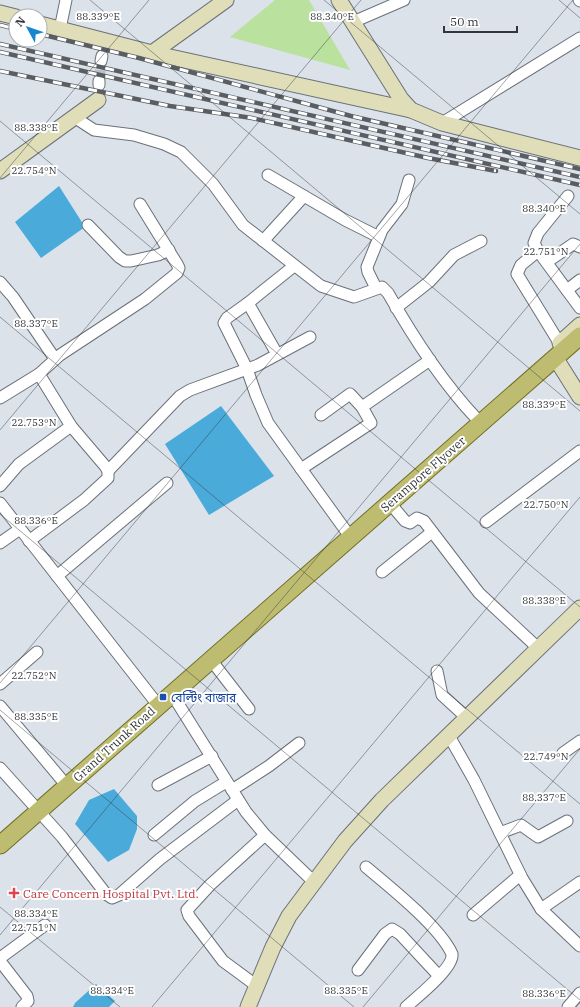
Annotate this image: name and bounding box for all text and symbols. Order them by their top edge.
north arrow [8,8,48,48]
scale bar [444,8,517,34]
text: 88.339°E [76,10,120,23]
text: 88.340°E [310,10,354,23]
text: N [12,14,29,29]
text: 50 m [450,14,479,29]
text: 88.338°E [14,121,58,134]
text: 22.754°N [11,164,57,177]
text: 88.340°E [522,202,566,215]
text: 22.751°N [523,245,569,258]
text: 88.337°E [14,317,58,330]
text: 88.339°E [522,398,566,411]
text: 22.753°N [11,416,57,429]
street label: Serampore Flyover [377,433,469,515]
text: 22.750°N [523,498,569,511]
text: 88.336°E [14,514,58,527]
text: 88.338°E [522,594,566,607]
text: 22.752°N [11,669,57,682]
place label: বেল্টিং বাজার [171,690,237,705]
marker: বেল্টিং বাজার [158,692,168,702]
street label: Grand Trunk Road [70,703,158,785]
text: 88.335°E [14,710,58,723]
text: 22.749°N [523,750,569,763]
text: 88.337°E [522,791,566,804]
place label: Care Concern Hospital Pvt. Ltd. [23,886,199,901]
marker: Care Concern Hospital Pvt. Ltd. [8,887,20,899]
text: 88.334°E [14,907,58,920]
text: 22.751°N [11,921,57,934]
text: 88.334°E [90,984,134,997]
text: 88.335°E [324,984,368,997]
text: 88.336°E [522,987,566,1000]

